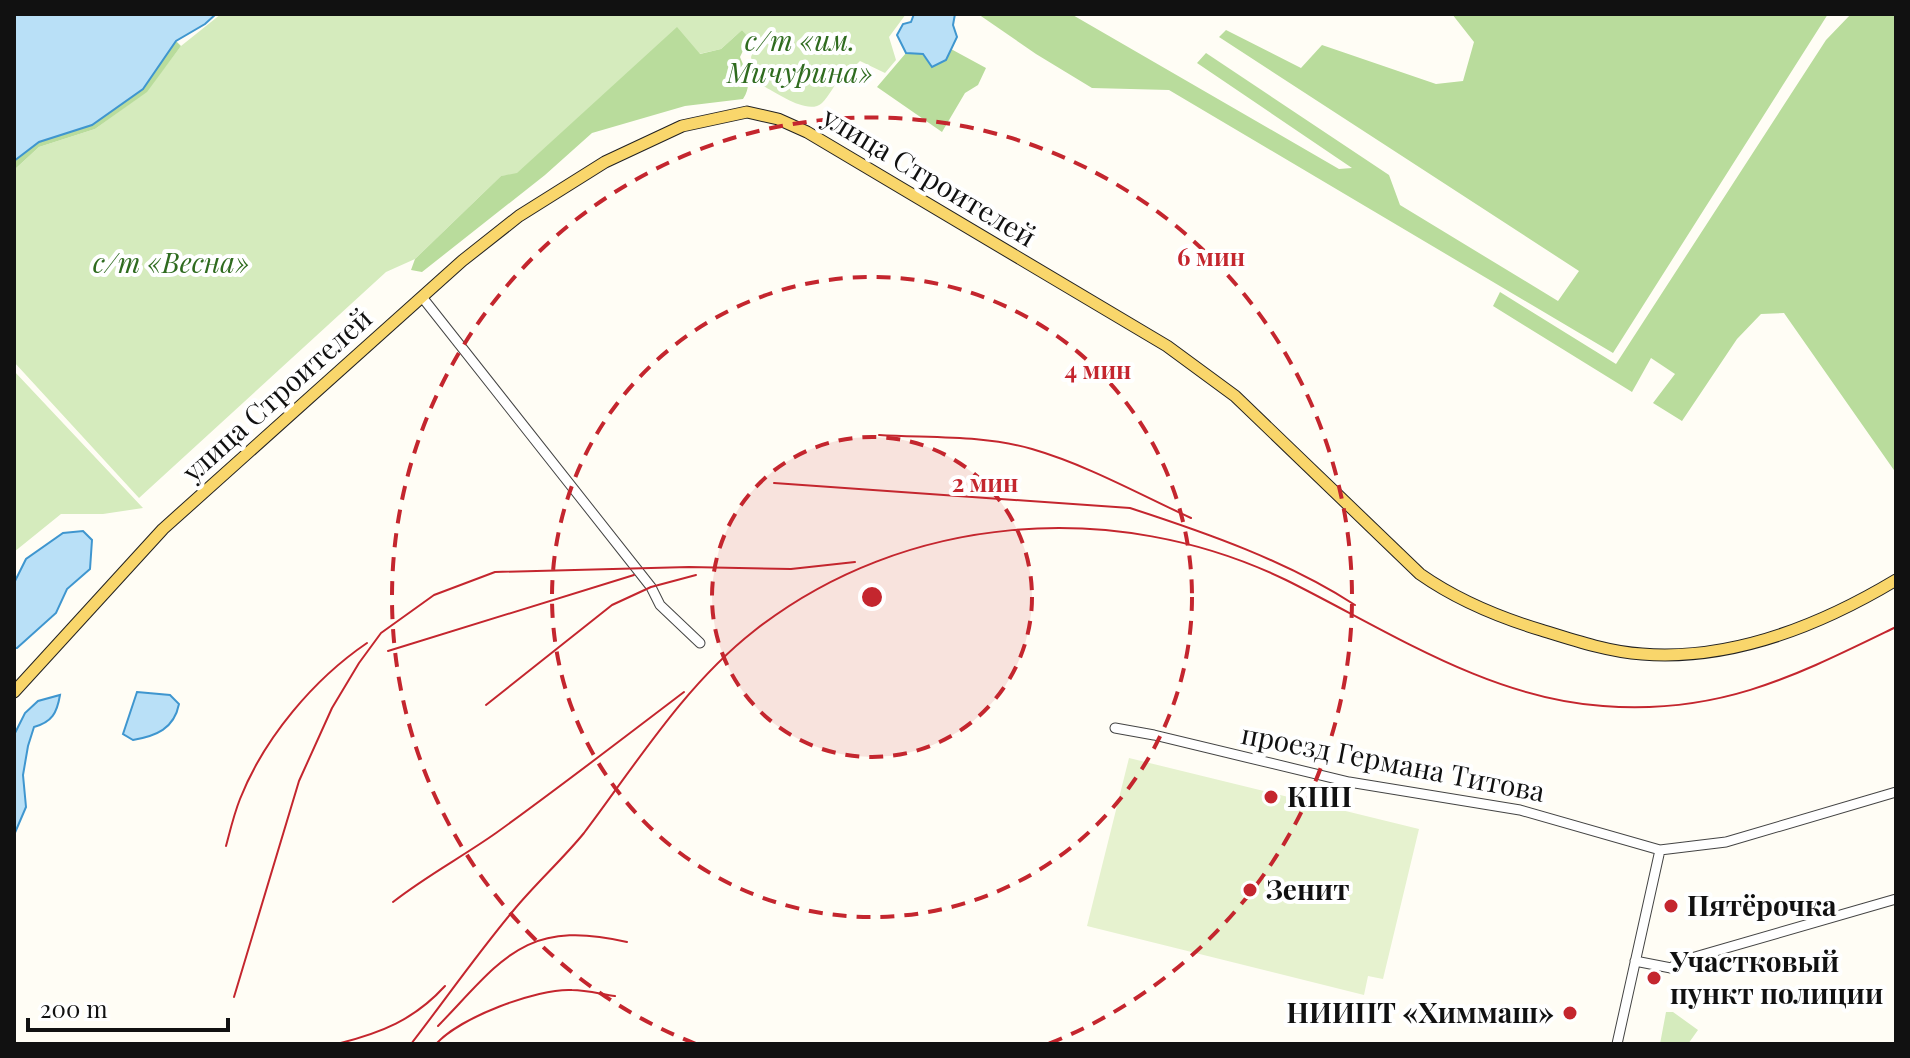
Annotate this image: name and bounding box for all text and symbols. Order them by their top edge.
park label: с/т «им. Мичурина» [726,21,873,90]
street label: улица Строителей [815,97,1043,254]
text: 6 мин [1177,240,1245,272]
park label: с/т «Весна» [93,243,249,280]
street label: улица Строителей [173,299,379,490]
text: 4 мин [1065,353,1131,385]
text: 2 мин [952,466,1018,498]
centre of rings [858,583,886,611]
street label: проезд Германа Титова [1238,714,1548,809]
place label: КПП [1287,777,1352,814]
marker: КПП [1262,788,1280,806]
place label: Зенит [1266,870,1349,907]
marker: Зенит [1241,881,1259,899]
place label: Пятёрочка [1687,886,1837,923]
marker: Пятёрочка [1662,897,1680,915]
place label: Участковый пункт полиции [1669,942,1883,1011]
marker: Участковый пункт полиции [1645,969,1663,987]
scale bar [28,982,228,1032]
text: 200 m [40,992,108,1024]
place label: НИИПТ «Химмаш» [1287,993,1554,1030]
marker: НИИПТ «Химмаш» [1561,1004,1579,1022]

